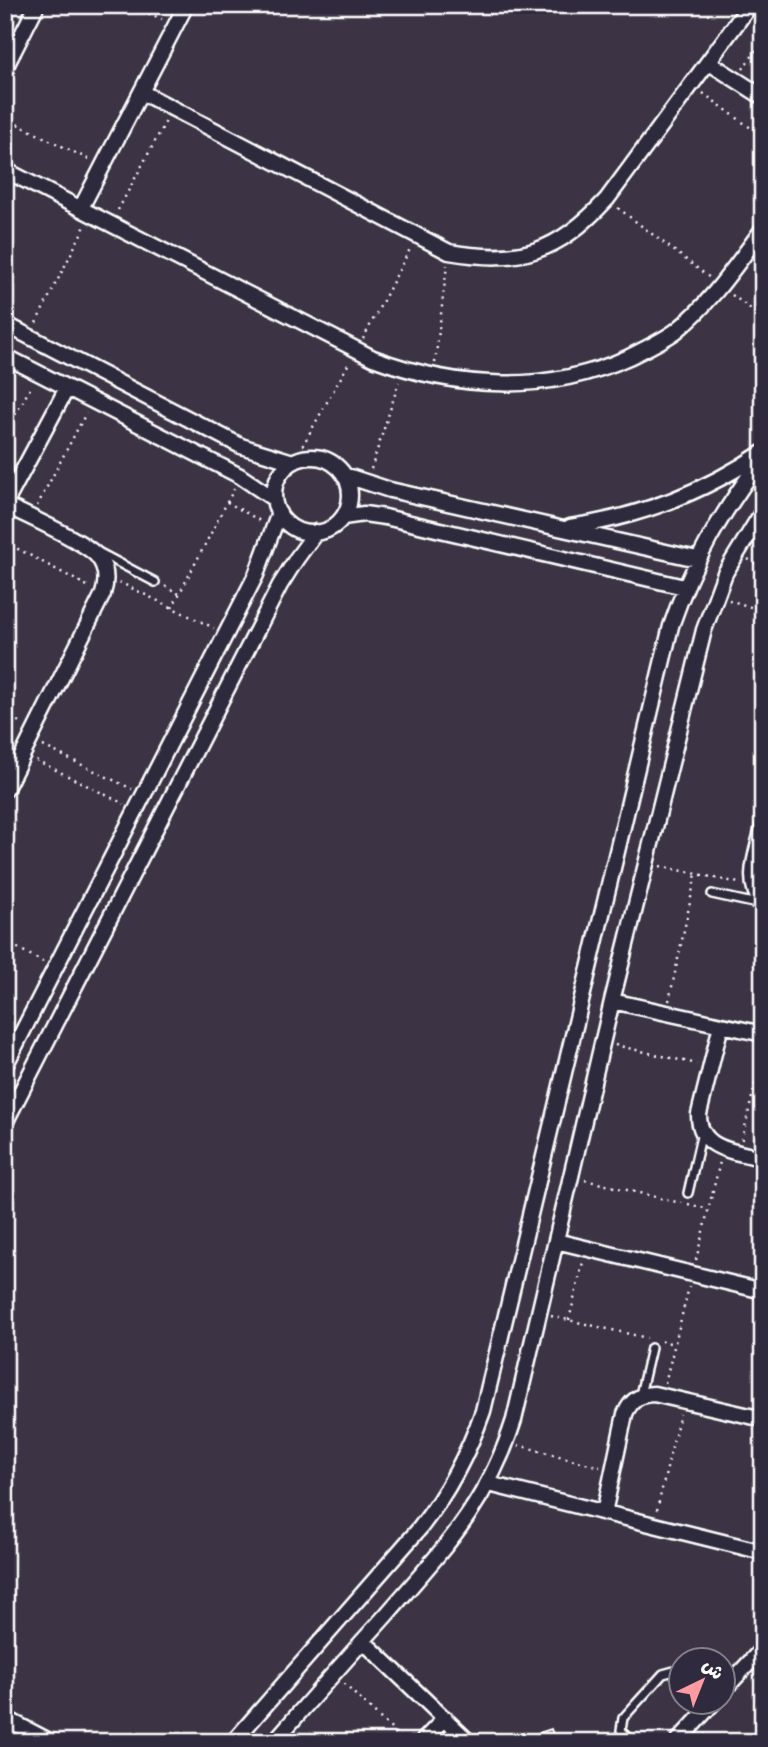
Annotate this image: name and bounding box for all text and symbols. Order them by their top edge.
north arrow [666,1646,736,1716]
text: ش [697,1653,729,1685]

